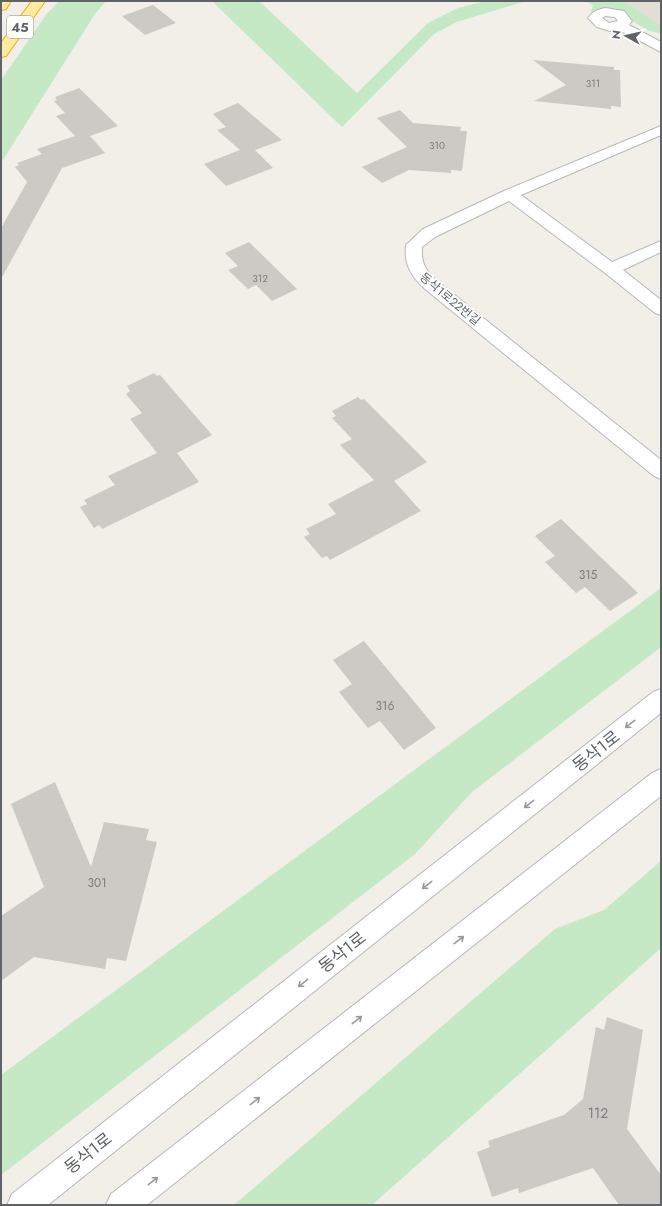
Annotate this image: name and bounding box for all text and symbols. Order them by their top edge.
road number: 45 [7,16,33,38]
north arrow [606,16,646,56]
text: N [608,29,625,40]
house number: 311 [586,76,600,91]
house number: 310 [429,138,445,153]
street label: 동삭1로22번길 [416,268,484,330]
house number: 312 [252,271,268,286]
house number: 315 [579,566,598,584]
house number: 316 [376,697,395,715]
one-way arrow [625,719,636,728]
street label: 동삭1로 [567,725,625,777]
one-way arrow [523,800,534,809]
house number: 301 [87,874,107,892]
one-way arrow [421,881,432,889]
street label: 동삭1로 [313,926,371,978]
one-way arrow [454,935,465,944]
one-way arrow [297,979,308,988]
one-way arrow [352,1016,363,1024]
one-way arrow [250,1096,261,1105]
house number: 112 [588,1103,608,1123]
street label: 동삭1로 [59,1127,117,1179]
one-way arrow [147,1177,158,1185]

